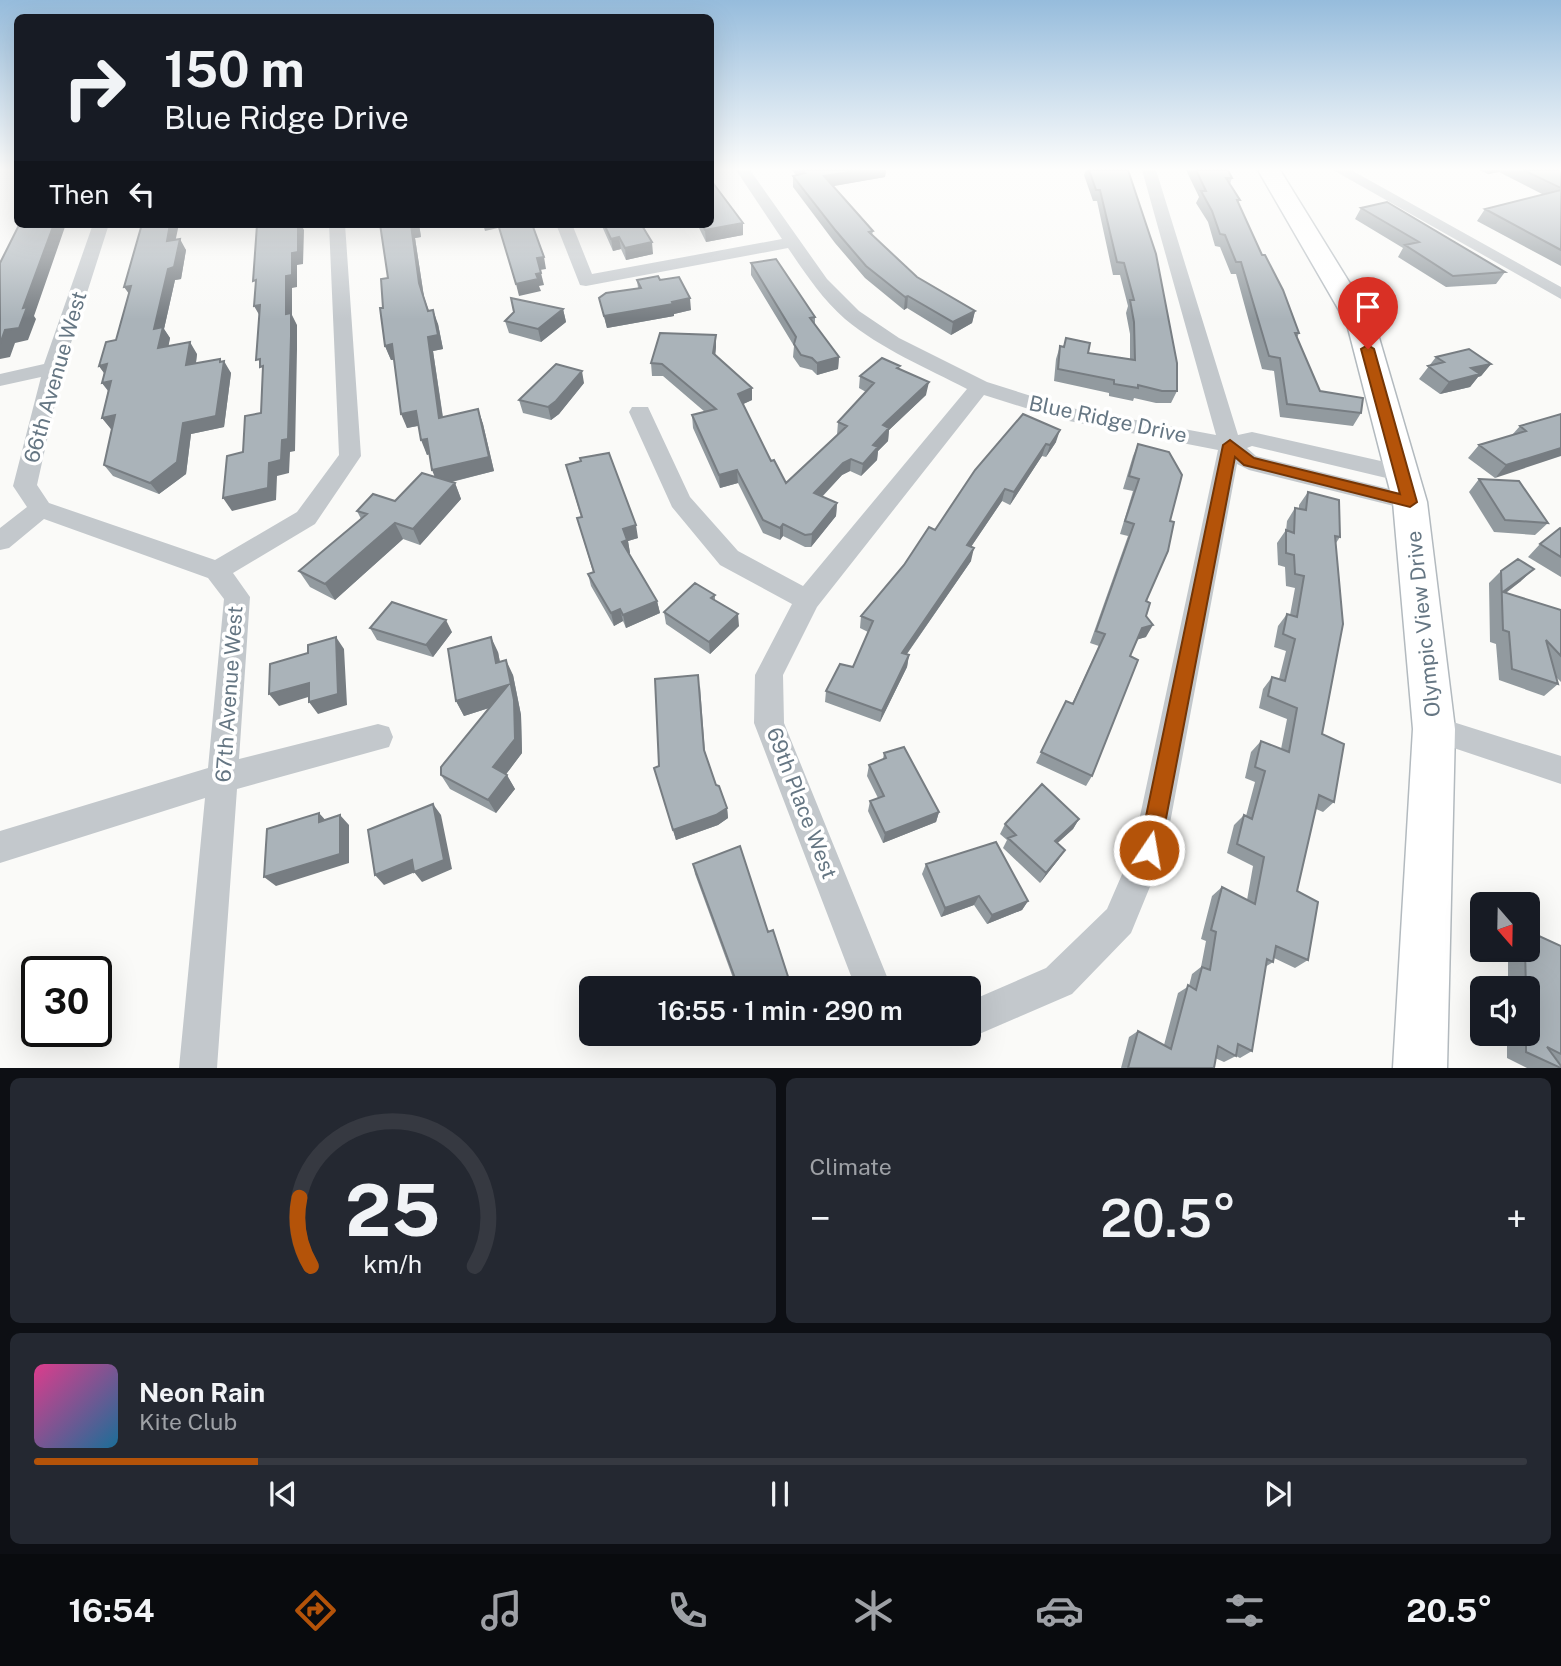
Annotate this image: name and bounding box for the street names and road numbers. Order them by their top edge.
street label: 66th Avenue West [19,288,91,466]
street label: Blue Ridge Drive [1027,390,1189,448]
street label: Olympic View Drive [1401,530,1445,718]
street label: 67th Avenue West [210,605,248,783]
street label: 69th Place West [762,724,842,882]

